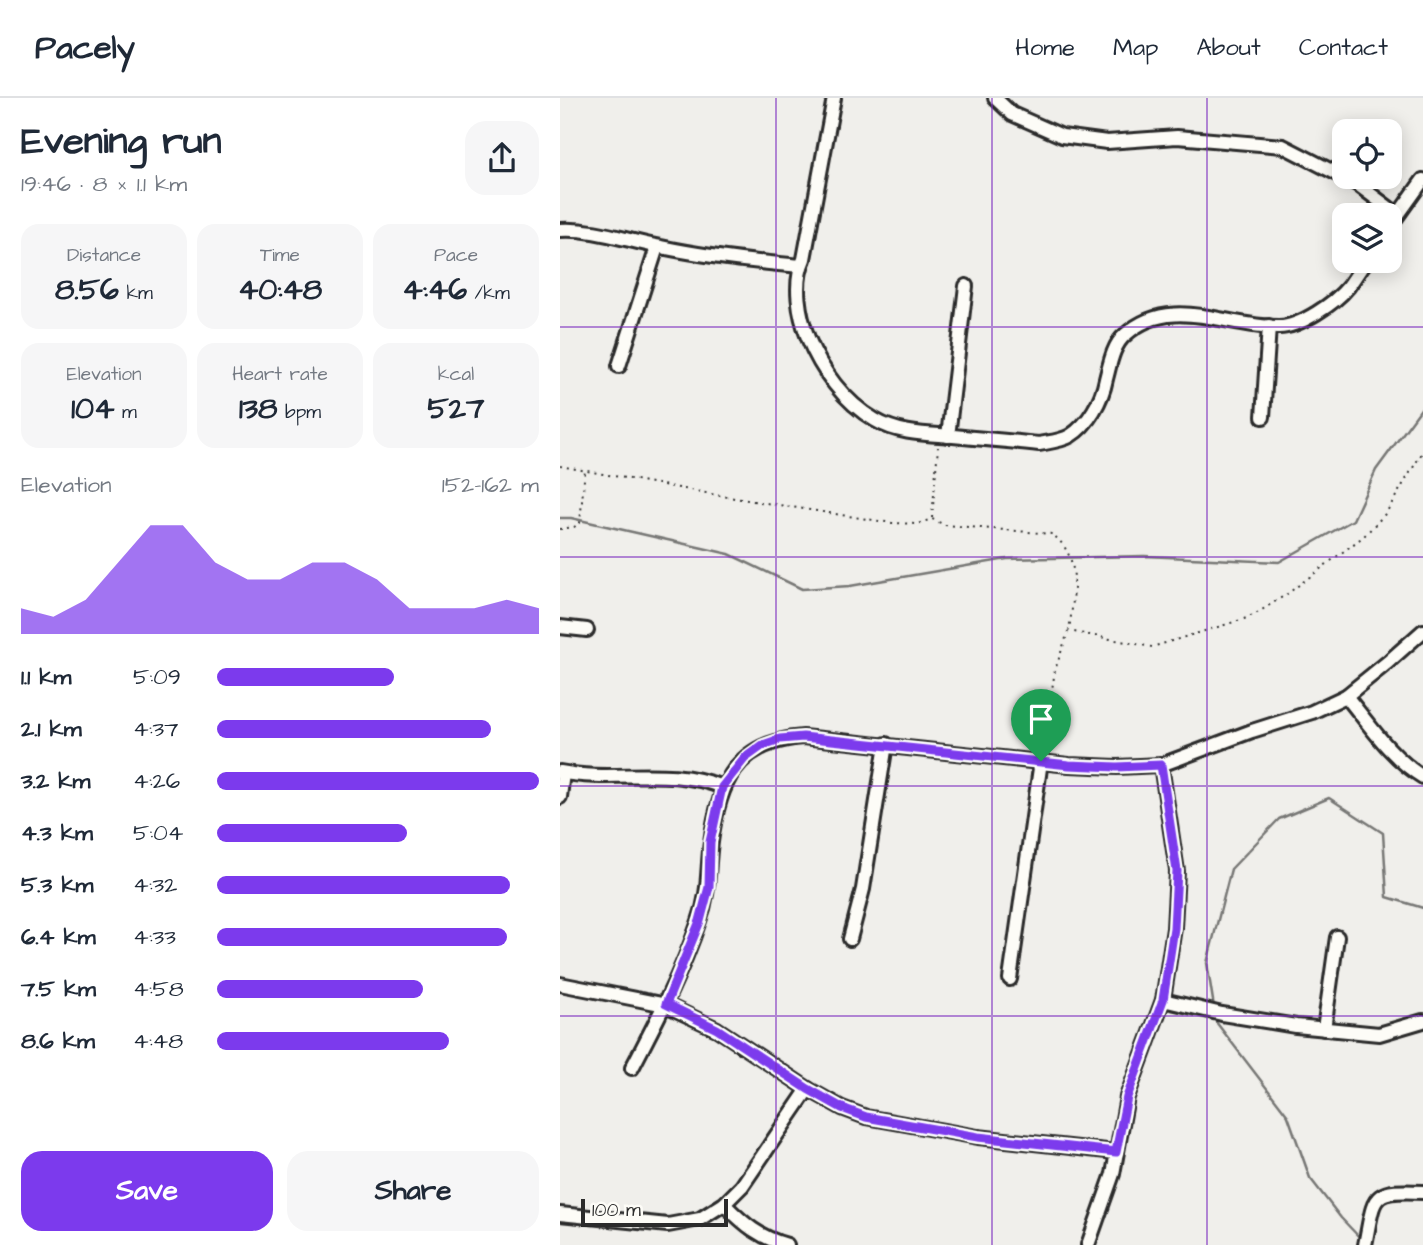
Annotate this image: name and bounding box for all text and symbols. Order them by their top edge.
text: Pacely [35,25,135,71]
text: Home [1015,31,1075,65]
text: Map [1113,31,1158,65]
text: About [1196,31,1261,65]
text: Contact [1299,31,1388,65]
text: Evening run [21,116,222,168]
map controls [1332,119,1402,273]
button: locate [1332,119,1402,189]
button: share [465,121,539,195]
text: 19:46 · 8 × 1.1 km [21,168,187,200]
button: layers [1332,203,1402,273]
text: Distance [67,242,141,269]
text: Time [260,242,300,269]
text: Pace [434,242,478,269]
text: 8.56 [55,269,119,311]
text: 40:48 [238,269,322,311]
text: 4:46 [402,269,467,311]
text: km [119,280,153,307]
text: /km [467,280,510,307]
text: Elevation [67,361,141,388]
text: Heart rate [232,361,328,388]
text: kcal [438,361,474,388]
text: 104 [71,388,114,430]
text: 138 [239,388,277,430]
text: 527 [428,388,484,430]
text: m [114,399,137,426]
text: bpm [277,399,321,426]
text: Elevation [21,469,112,501]
text: 152–162 m [442,469,539,501]
text: 1.1 km [21,661,71,693]
text: 5:09 [133,661,181,693]
pin [1011,689,1071,761]
icon: arrive [1022,700,1060,738]
text: 2.1 km [21,713,82,745]
text: 4:37 [133,713,178,745]
text: 3.2 km [21,765,90,797]
text: 4:26 [133,765,180,797]
text: 4.3 km [21,817,93,849]
text: 5:04 [133,817,183,849]
text: 5.3 km [21,869,93,901]
text: 4:32 [133,869,177,901]
text: 6.4 km [21,921,96,953]
text: 4:33 [133,921,176,953]
text: 7.5 km [21,973,96,1005]
text: 4:58 [133,973,184,1005]
text: 8.6 km [21,1025,95,1057]
text: 4:48 [133,1025,183,1057]
button: Save [21,1151,273,1231]
button: Share [287,1151,539,1231]
scale bar [581,1196,728,1228]
text: 100 m [592,1197,641,1224]

